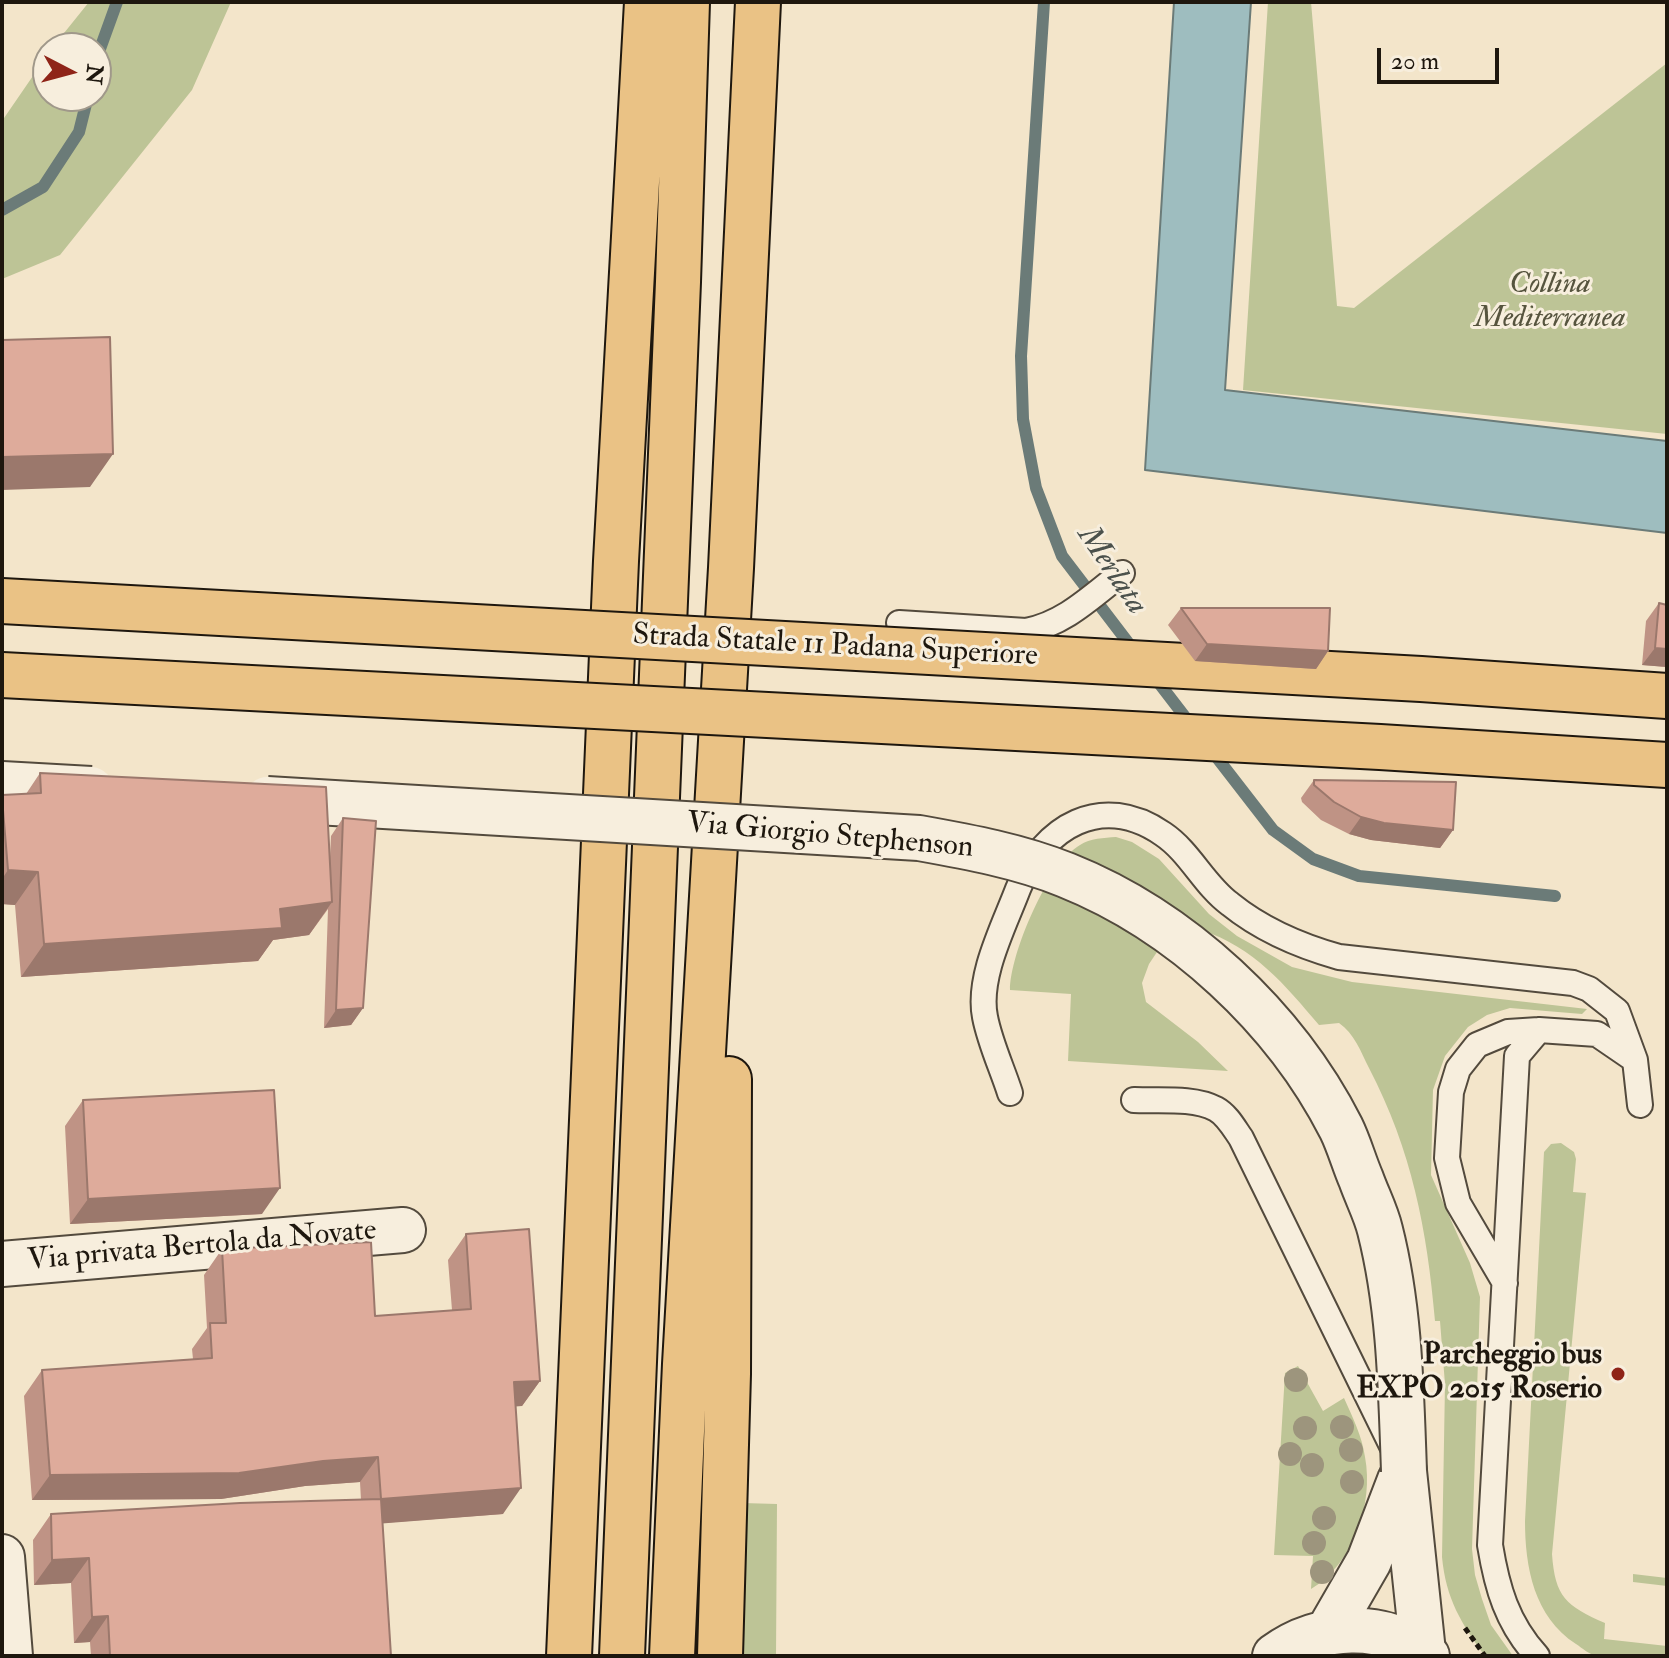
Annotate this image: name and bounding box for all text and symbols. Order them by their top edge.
north arrow [32,32,112,112]
scale bar [1381,32,1503,82]
text: 20 m [1391,46,1439,77]
text: N [79,63,109,86]
park label: Collina Mediterranea [1474,268,1626,338]
water label: Merlata [1067,519,1155,623]
street label: Strada Statale 11 Padana Superiore [632,618,1038,676]
street label: Via Giorgio Stephenson [685,807,975,867]
street label: Via privata Bertola da Novate [26,1214,378,1280]
place label: Parcheggio bus EXPO 2015 Roserio [1357,1339,1602,1410]
marker: Parcheggio bus EXPO 2015 Roserio [1609,1365,1627,1383]

